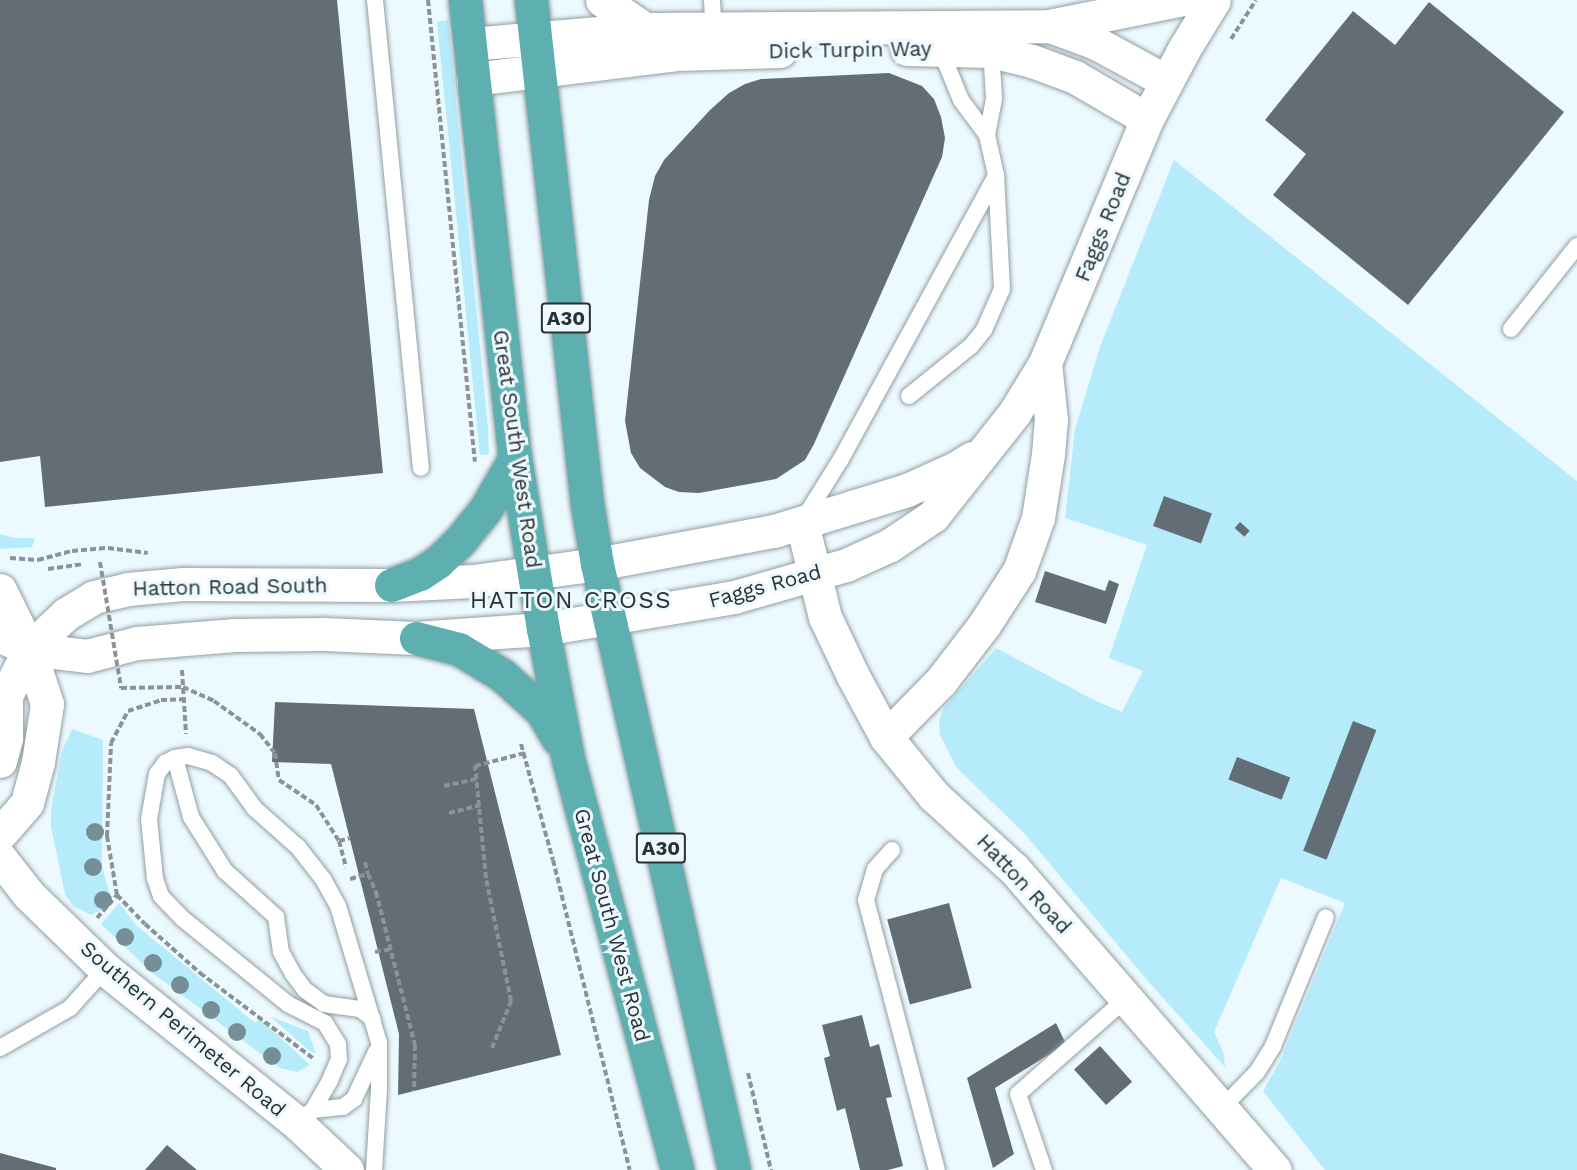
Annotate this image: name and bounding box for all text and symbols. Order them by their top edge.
street label: Dick Turpin Way [767,36,933,64]
street label: Faggs Road [1070,169,1136,285]
road number: A30 [540,301,592,335]
street label: Great South West Road [488,328,546,570]
street label: Faggs Road [706,559,824,613]
street label: Hatton Road South [132,573,328,601]
district label: HATTON CROSS [470,587,672,615]
street label: Great South West Road [569,805,655,1045]
street label: Hatton Road [971,829,1077,939]
road number: A30 [636,831,686,865]
street label: Southern Perimeter Road [75,936,291,1122]

